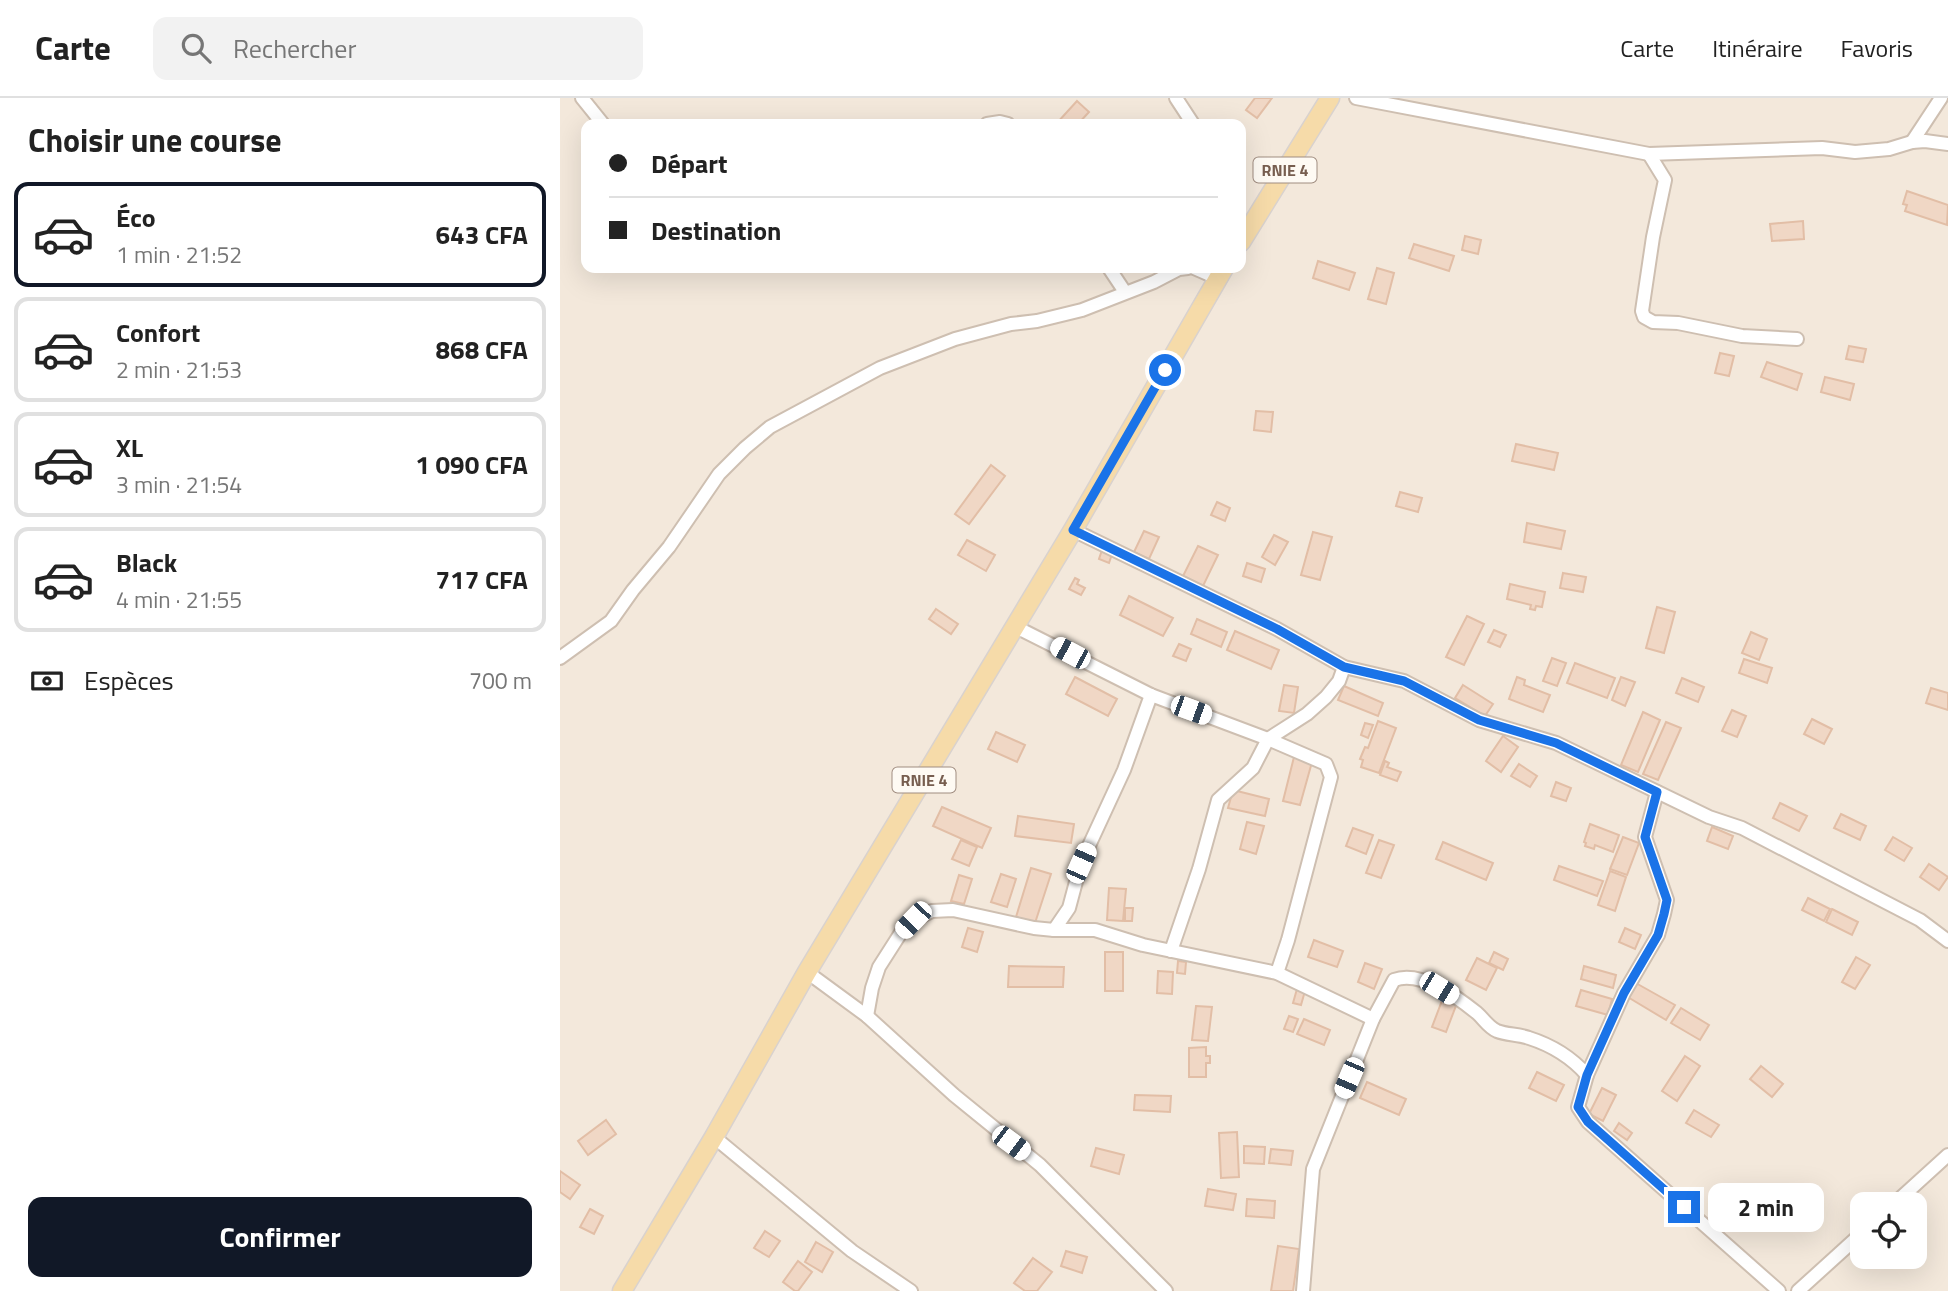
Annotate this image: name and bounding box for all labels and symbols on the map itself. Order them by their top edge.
road number: RNIE 4 [1254,158,1316,183]
route start [1149,354,1181,386]
car [1047,634,1094,672]
car [1168,693,1215,727]
road number: RNIE 4 [892,768,956,792]
car [1063,840,1100,886]
car [891,898,936,942]
car [1416,968,1463,1008]
car [1332,1055,1367,1101]
car [988,1122,1035,1164]
callout: 2 min [1708,1182,1824,1232]
route end [1668,1191,1700,1223]

